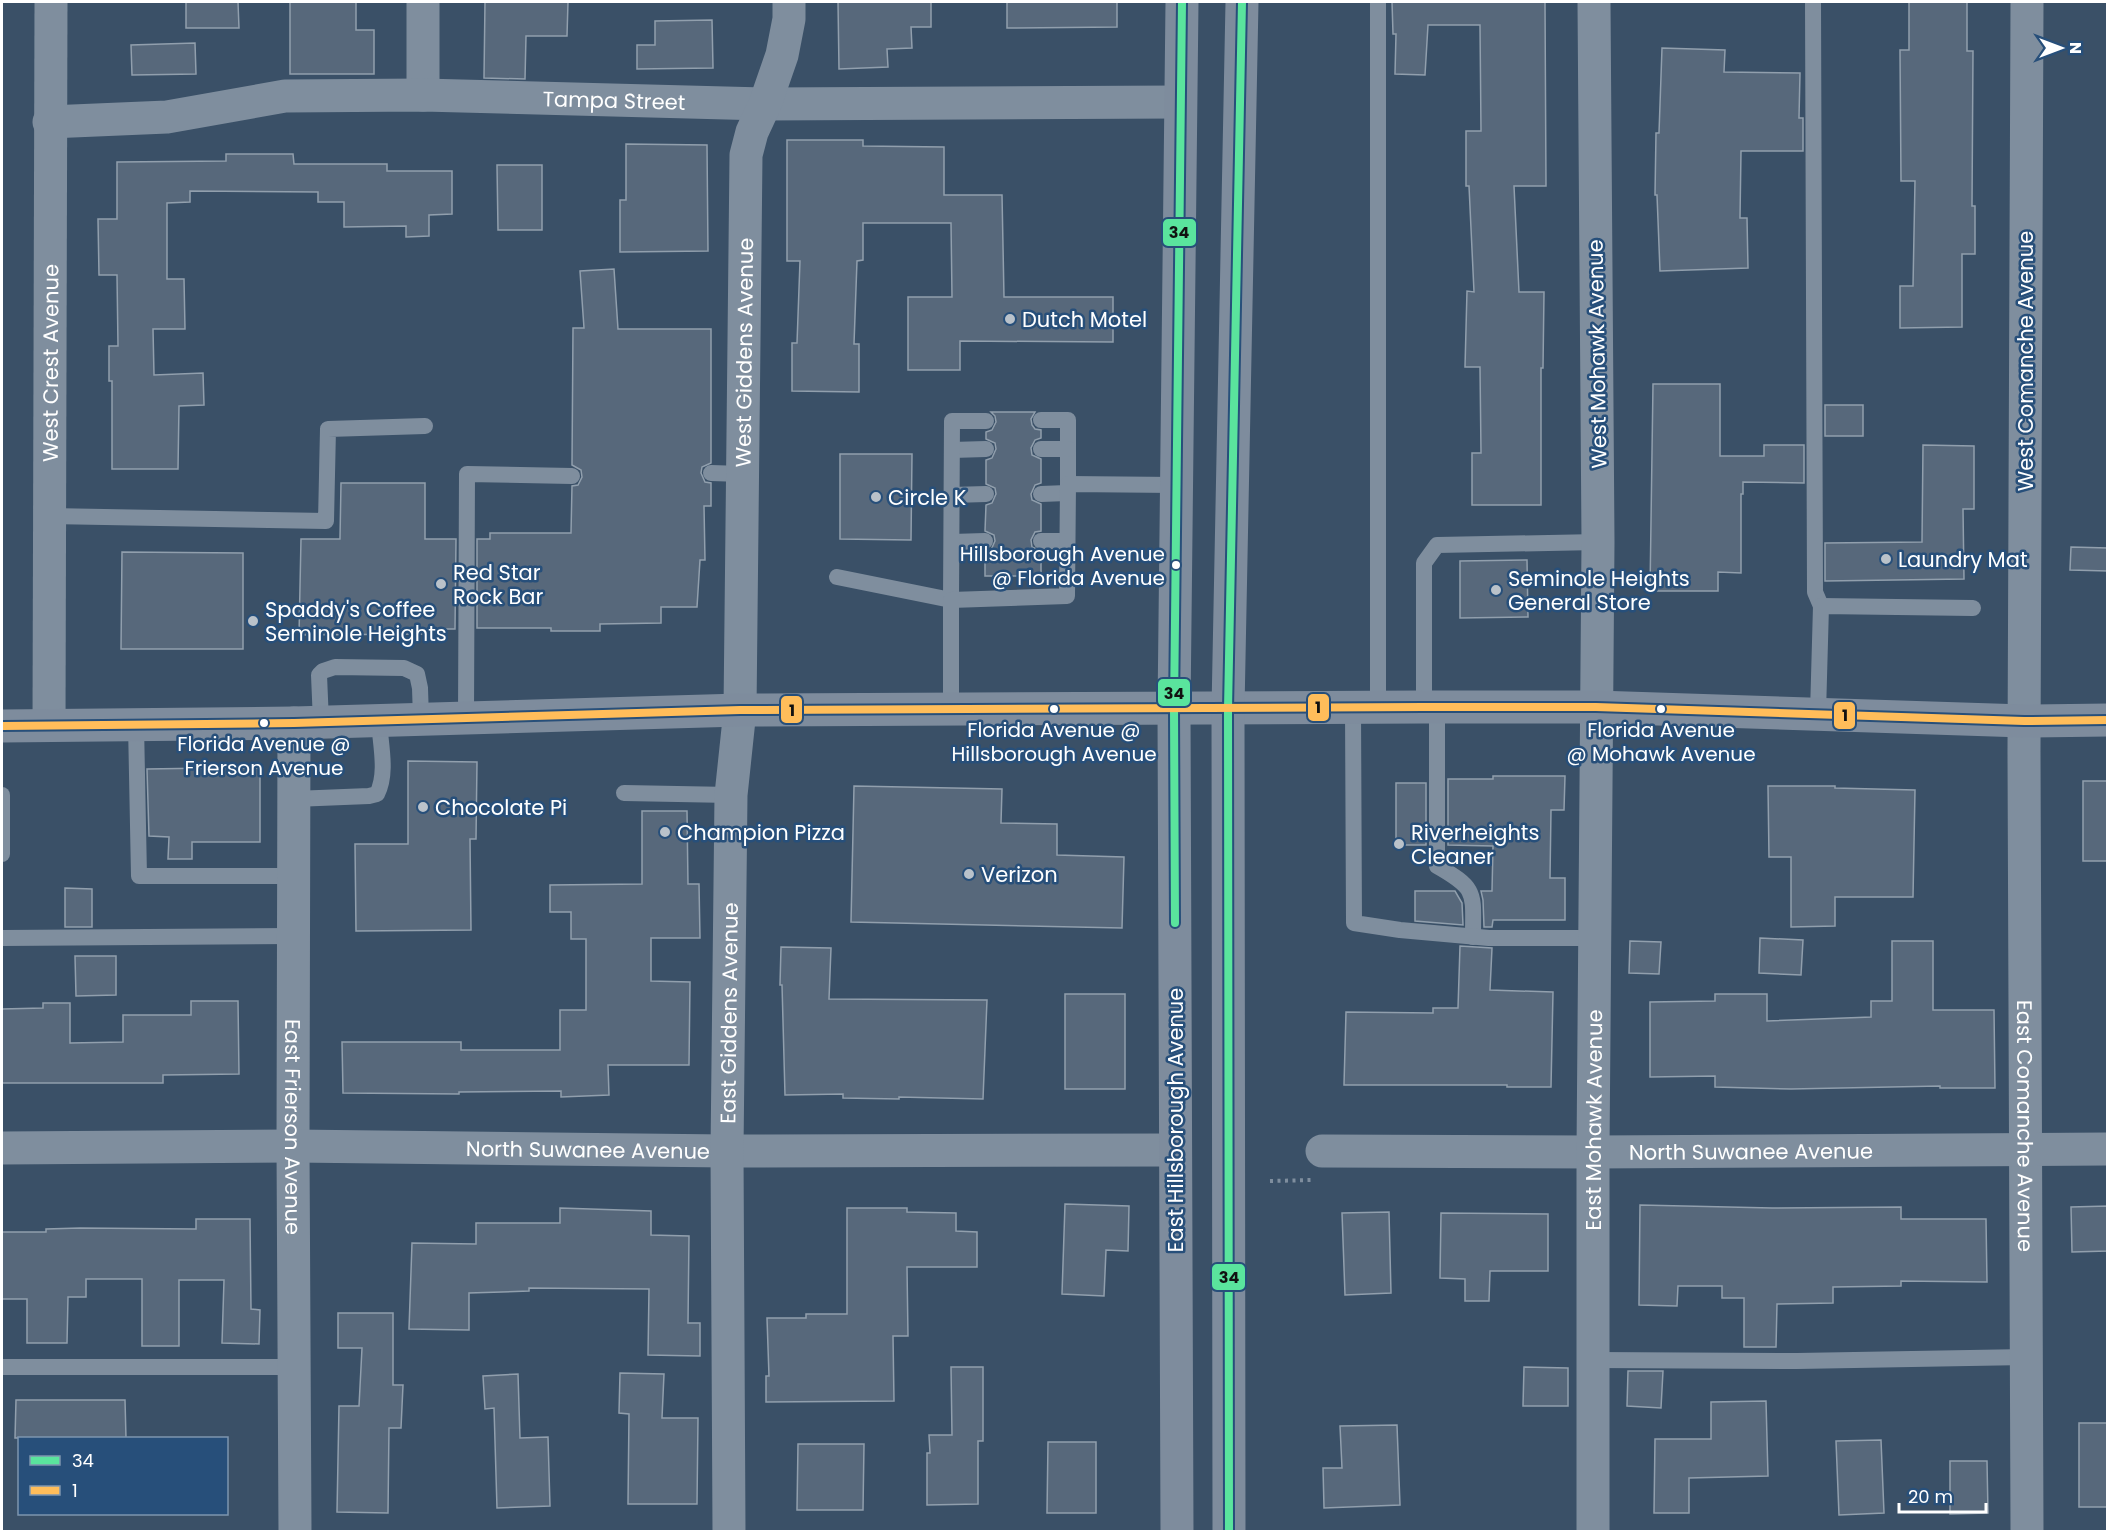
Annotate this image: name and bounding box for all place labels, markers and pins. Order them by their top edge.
place label: Dutch Motel [1022,305,1147,334]
marker: Dutch Motel [1003,312,1017,326]
place label: Circle K [888,483,967,512]
marker: Circle K [869,490,883,504]
place label: Hillsborough Avenue @ Florida Avenue [960,540,1165,592]
place label: Laundry Mat [1898,545,2028,574]
marker: Laundry Mat [1879,552,1893,566]
place label: Red Star Rock Bar [453,558,543,611]
marker: Hillsborough Avenue @ Florida Avenue [1170,559,1182,571]
place label: Seminole Heights General Store [1508,564,1690,617]
marker: Red Star Rock Bar [434,577,448,591]
marker: Seminole Heights General Store [1489,583,1503,597]
place label: Spaddy's Coffee Seminole Heights [265,595,447,648]
marker: Spaddy's Coffee Seminole Heights [246,614,260,628]
marker: Florida Avenue @ Hillsborough Avenue [1048,703,1060,715]
marker: Florida Avenue @ Mohawk Avenue [1655,703,1667,715]
place label: Florida Avenue @ Hillsborough Avenue [951,716,1157,768]
place label: Florida Avenue @ Mohawk Avenue [1566,716,1756,768]
marker: Florida Avenue @ Frierson Avenue [258,717,270,729]
place label: Florida Avenue @ Frierson Avenue [177,730,351,782]
place label: Chocolate Pi [435,793,567,822]
marker: Chocolate Pi [416,800,430,814]
place label: Champion Pizza [677,818,845,847]
place label: Riverheights Cleaner [1411,818,1539,871]
marker: Champion Pizza [658,825,672,839]
marker: Riverheights Cleaner [1392,837,1406,851]
place label: Verizon [981,860,1058,889]
marker: Verizon [962,867,976,881]

